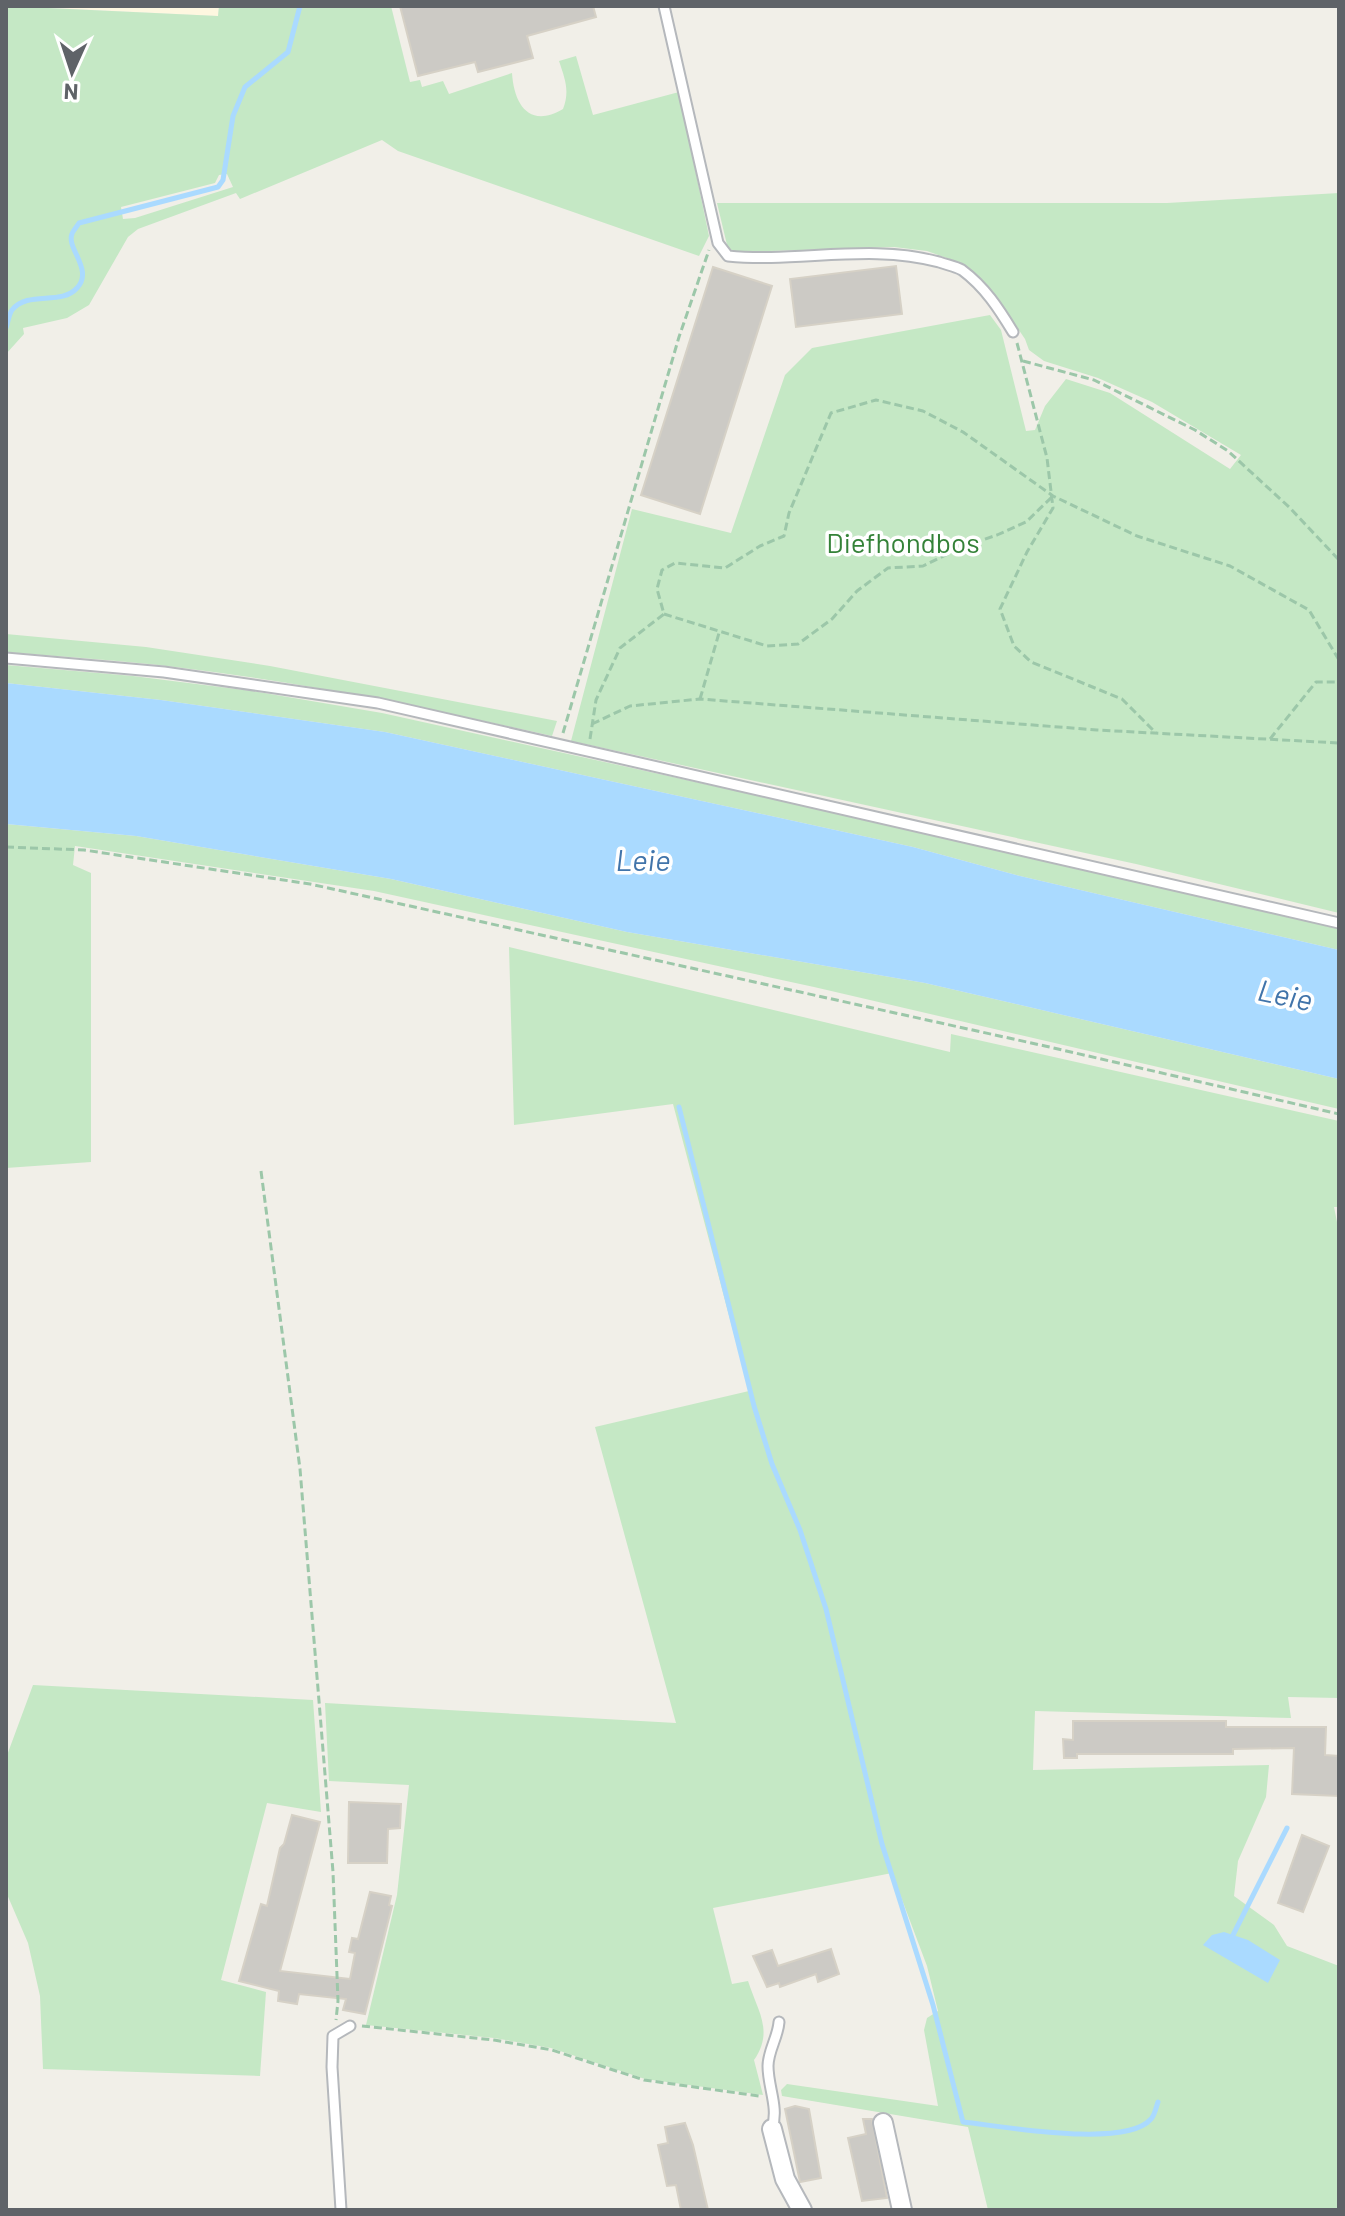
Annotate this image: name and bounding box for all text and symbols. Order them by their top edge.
north arrow [32,32,112,112]
text: N [63,80,79,106]
park label: Diefhondbos [826,525,980,559]
water label: Leie [616,841,671,877]
water label: Leie [1255,971,1316,1017]

